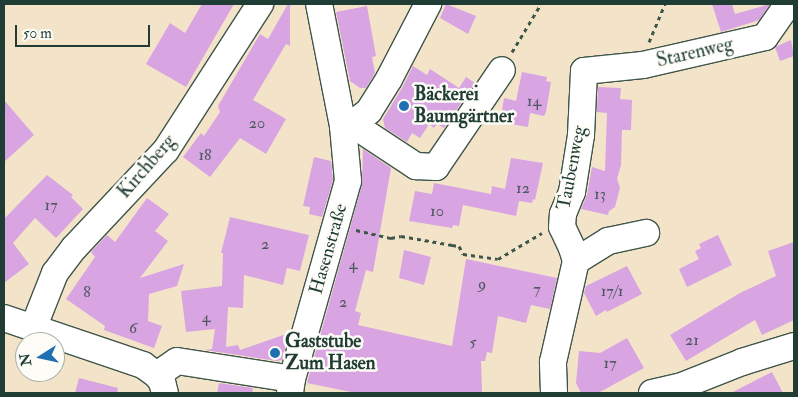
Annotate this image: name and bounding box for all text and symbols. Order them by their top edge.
scale bar [18,15,152,47]
text: 50 m [23,24,52,43]
street label: Starenweg [654,33,736,73]
place label: Bäckerei Baumgärtner [414,84,514,128]
house number: 14 [527,91,541,111]
marker: Bäckerei Baumgärtner [398,100,410,112]
house number: 20 [249,113,265,133]
street label: Taubenweg [553,124,591,212]
street label: Kirchberg [113,131,181,203]
house number: 18 [198,145,212,165]
house number: 12 [516,178,530,198]
house number: 13 [594,184,606,204]
house number: 17 [44,195,58,215]
street label: Hasenstraße [305,201,353,297]
house number: 10 [430,201,444,221]
house number: 2 [261,234,269,254]
house number: 4 [349,254,357,274]
house number: 9 [478,274,486,294]
house number: 7 [533,279,541,299]
house number: 17/1 [601,281,623,301]
house number: 8 [83,282,91,302]
house number: 2 [339,292,347,312]
house number: 4 [202,307,210,327]
house number: 6 [129,318,137,338]
house number: 21 [685,330,699,350]
place label: Gaststube Zum Hasen [285,331,375,375]
north arrow [15,332,65,382]
house number: 5 [469,332,477,352]
marker: Gaststube Zum Hasen [269,347,281,359]
text: N [16,352,35,367]
house number: 17 [603,353,617,373]

